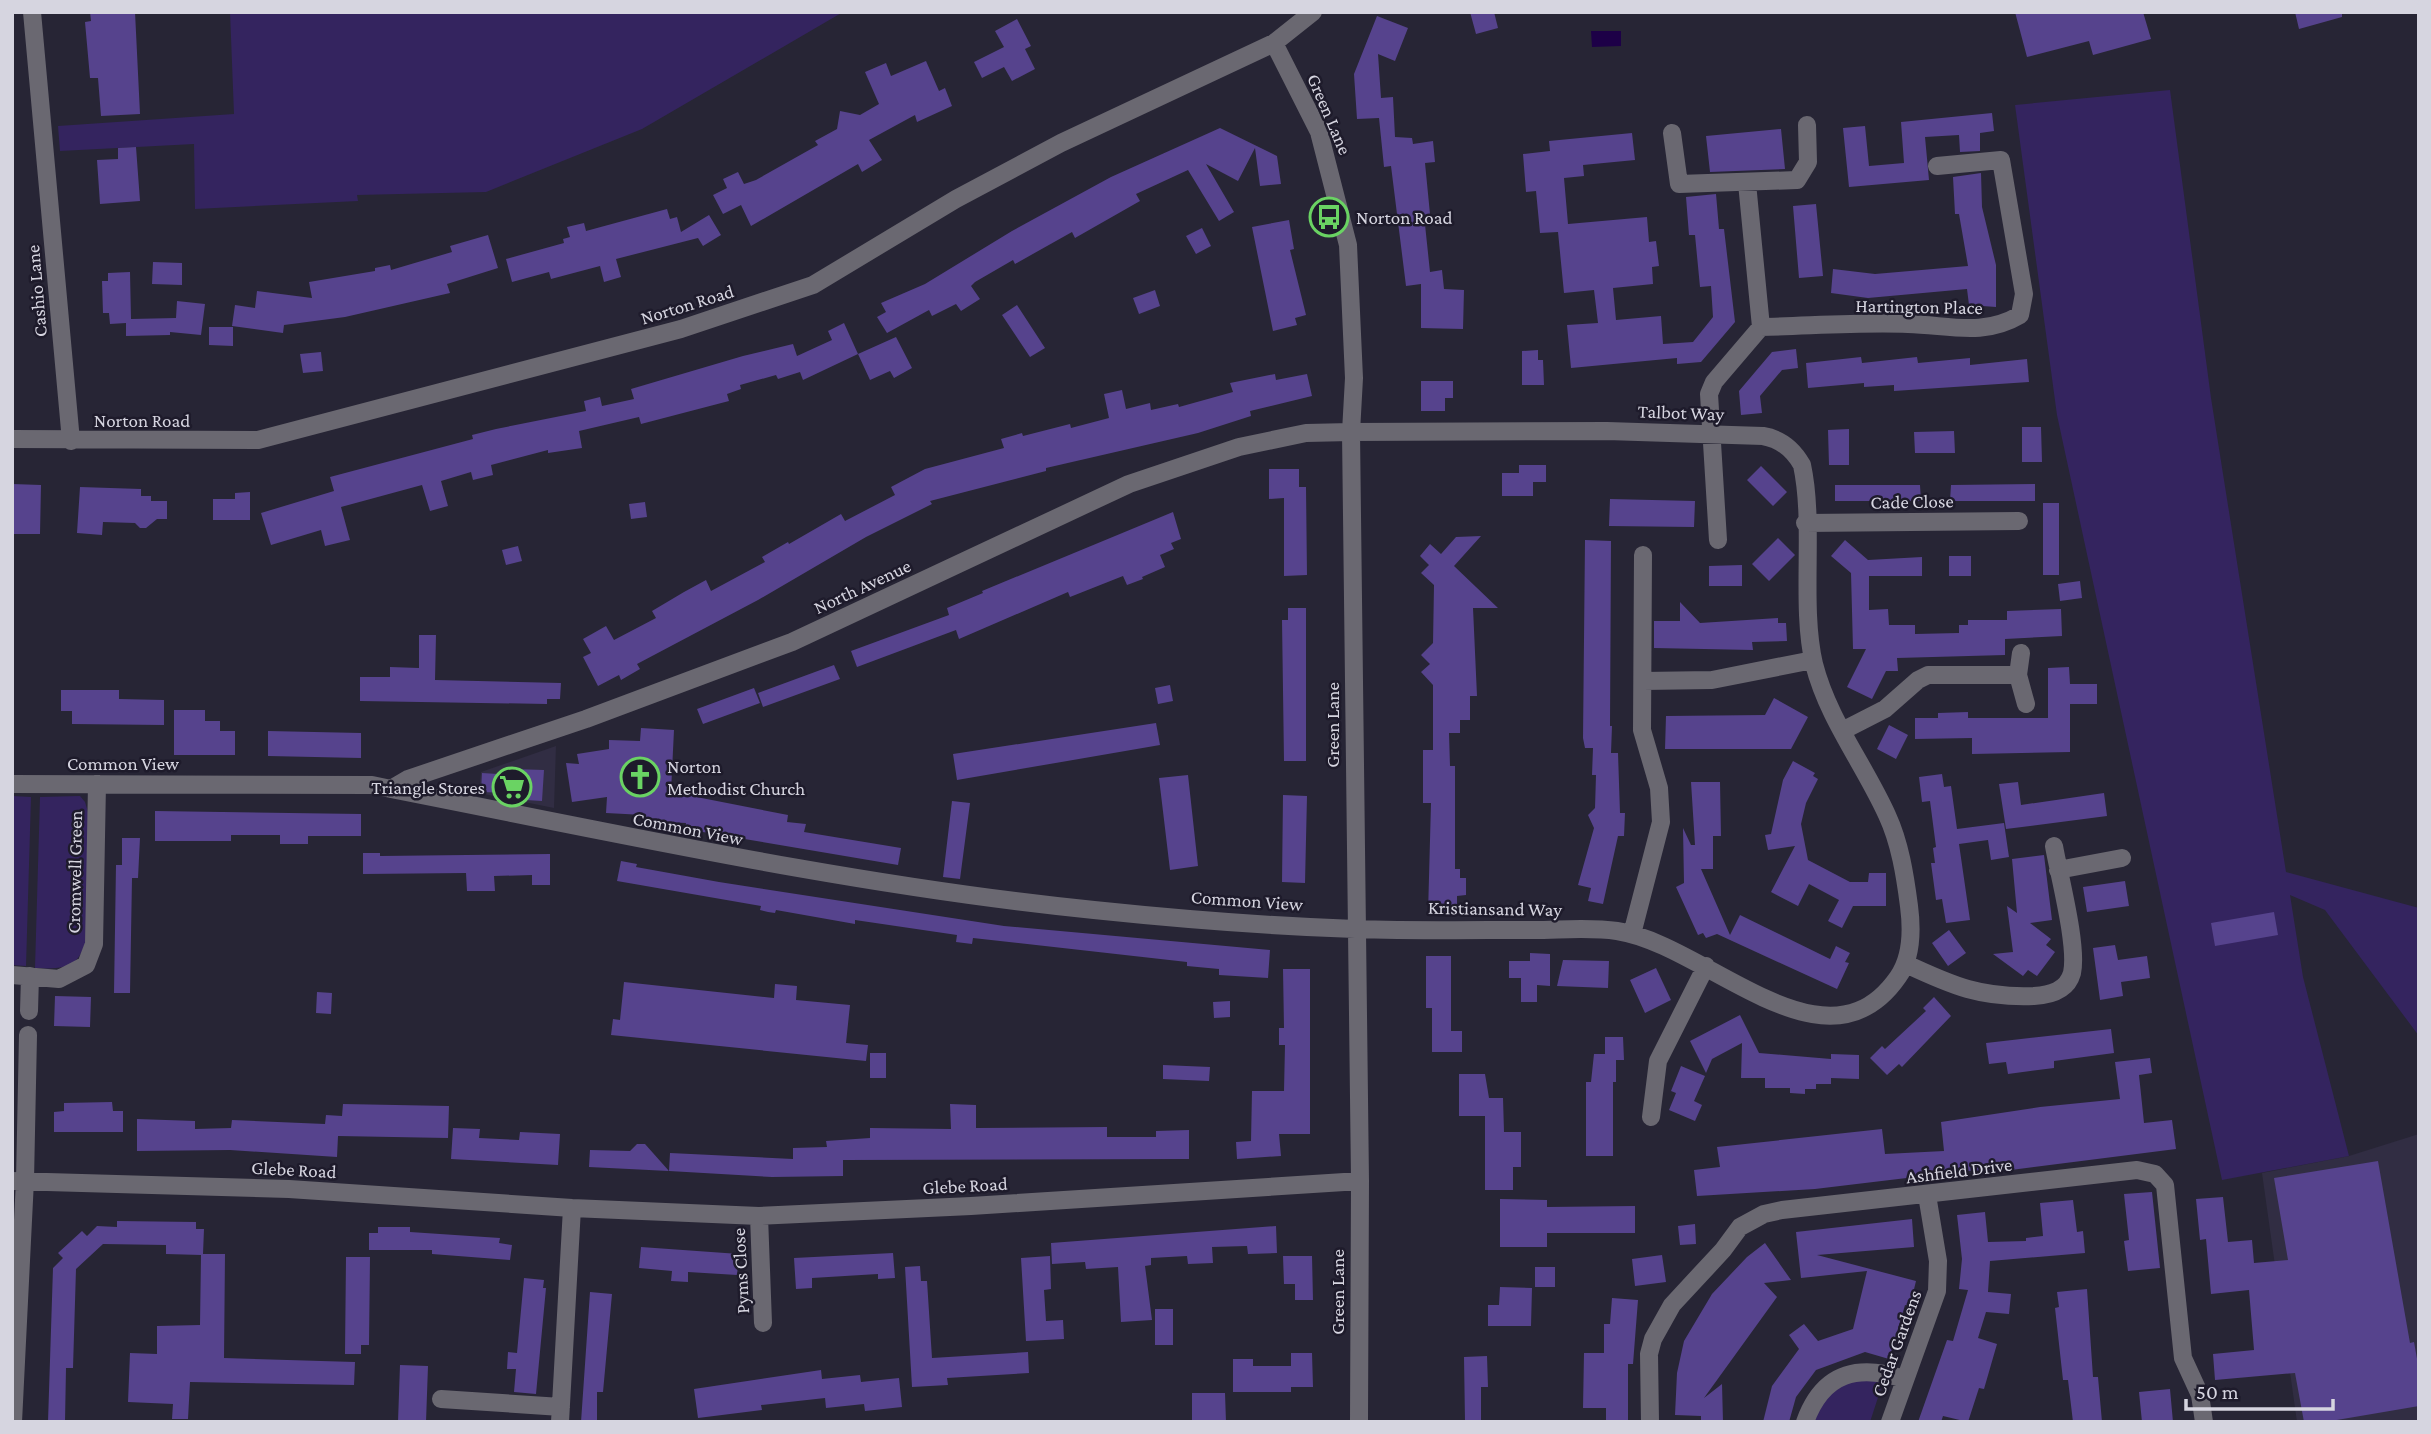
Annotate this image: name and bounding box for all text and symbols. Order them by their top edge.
street label: Green Lane [1303,71,1356,158]
bus stop icon: Norton Road [1308,196,1350,238]
place label: Norton Road [1356,207,1452,228]
street label: Cashio Lane [22,244,51,338]
street label: Norton Road [638,280,736,329]
street label: Hartington Place [1855,295,1983,318]
street label: Talbot Way [1637,400,1725,425]
street label: Norton Road [94,410,190,431]
street label: Cade Close [1870,490,1954,513]
street label: North Avenue [810,555,914,618]
street label: Green Lane [1322,682,1343,768]
street label: Common View [67,753,179,774]
church icon: Norton Methodist Church [619,756,661,798]
place label: Norton Methodist Church [667,756,805,799]
supermarket icon: Triangle Stores [491,766,533,808]
place label: Triangle Stores [371,777,485,798]
street label: Common View [631,807,745,849]
street label: Cromwell Green [63,810,86,934]
street label: Common View [1190,886,1304,915]
street label: Kristiansand Way [1428,897,1563,920]
street label: Ashfield Drive [1905,1154,2013,1187]
street label: Glebe Road [251,1157,337,1182]
street label: Glebe Road [922,1173,1008,1198]
street label: Pyms Close [728,1227,753,1314]
street label: Green Lane [1327,1249,1348,1335]
street label: Cedar Gardens [1867,1287,1925,1399]
scale bar [2186,1368,2333,1412]
text: 50 m [2196,1380,2239,1404]

